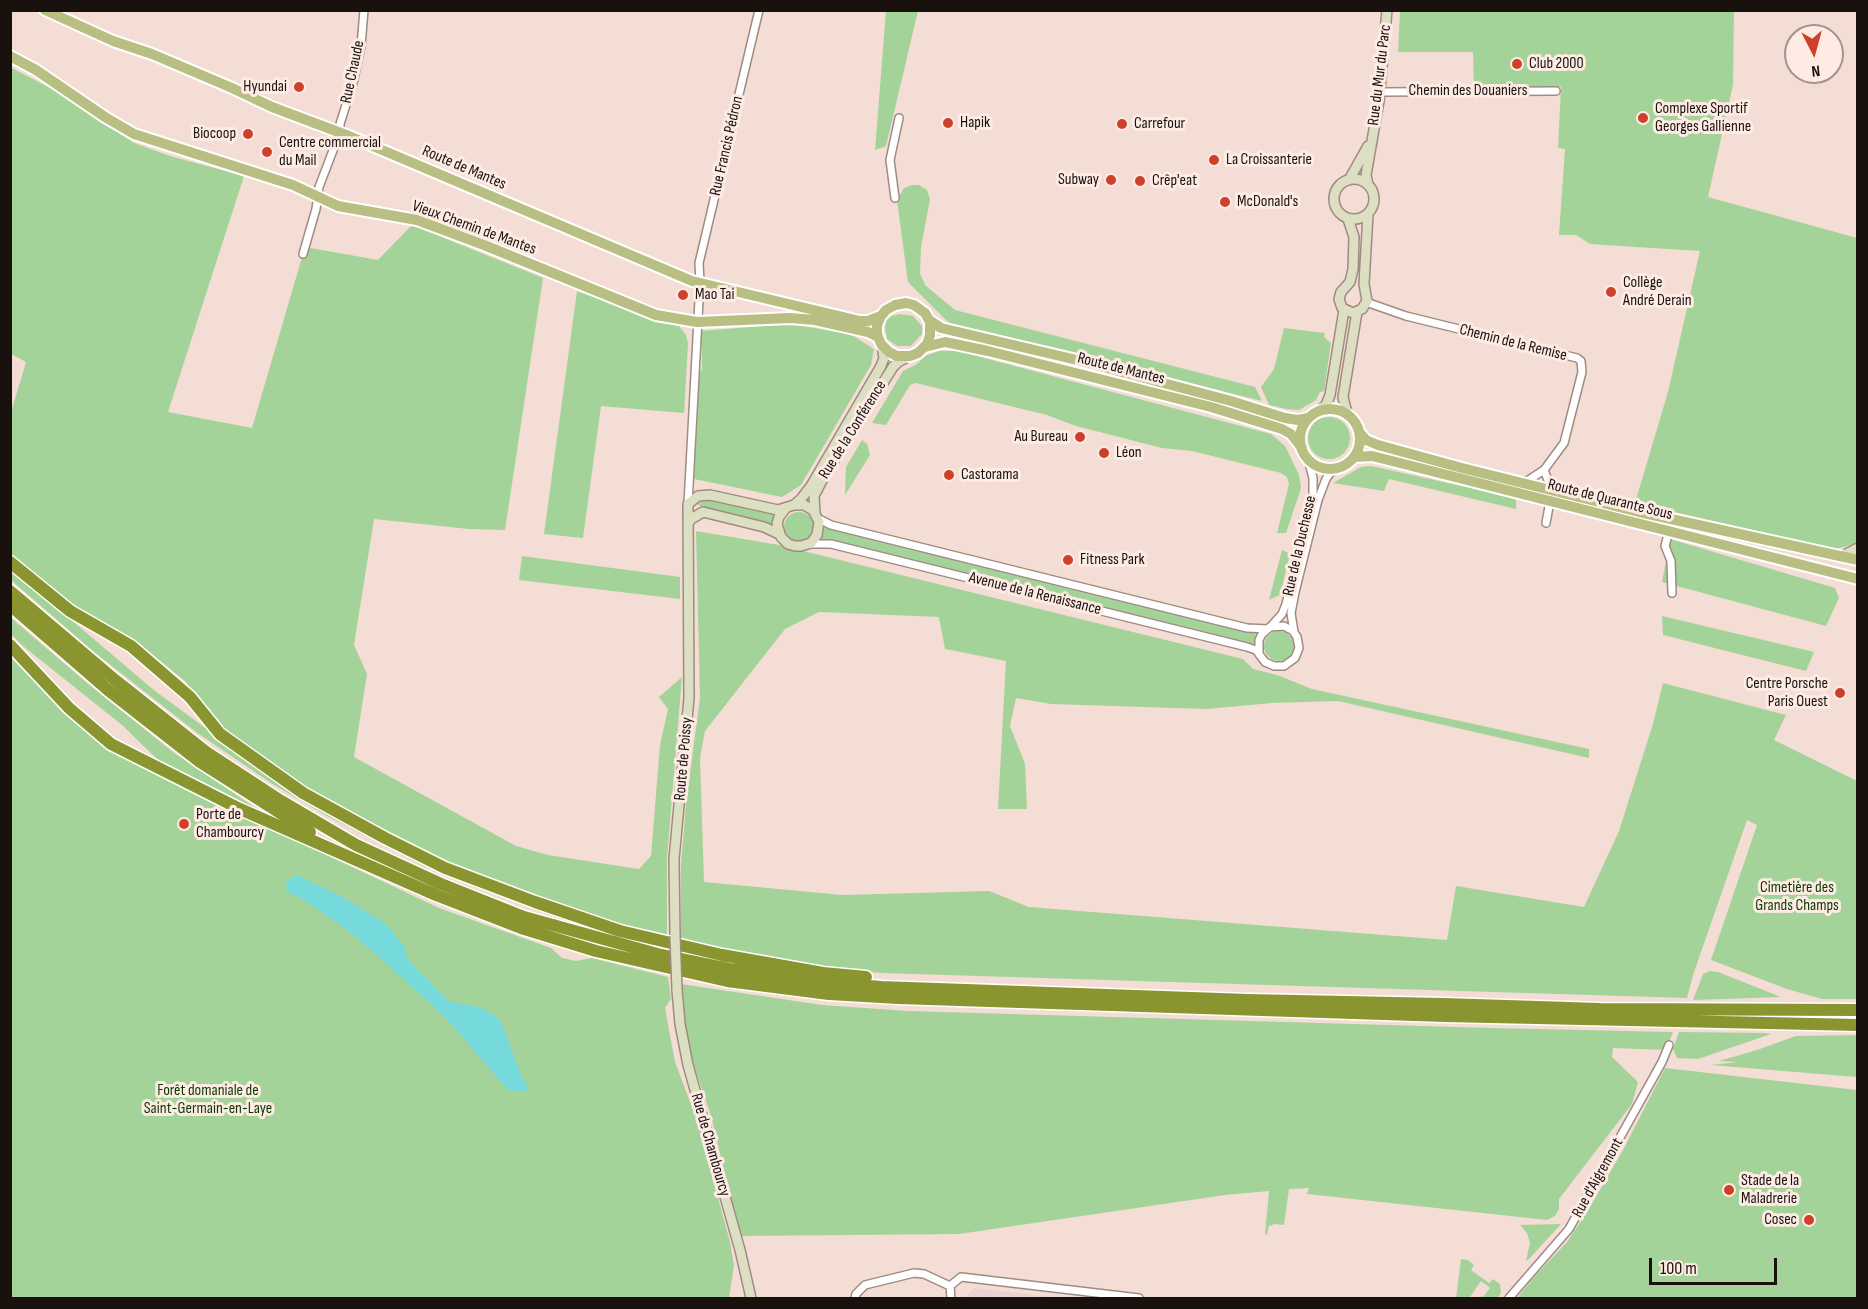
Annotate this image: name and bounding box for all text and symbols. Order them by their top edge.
street label: Rue du Mur du Parc [1364,23,1396,127]
north arrow [1784,24,1844,84]
street label: Rue Chaude [337,39,369,105]
place label: Club 2000 [1529,54,1584,74]
marker: Club 2000 [1510,57,1524,71]
text: N [1810,61,1821,80]
place label: Hyundai [243,77,287,97]
marker: Hyundai [292,80,306,94]
street label: Chemin des Douaniers [1409,81,1527,101]
street label: Rue Francis Pédron [706,94,748,198]
place label: Complexe Sportif Georges Gallienne [1655,99,1751,137]
marker: Complexe Sportif Georges Gallienne [1636,111,1650,125]
place label: Hapik [960,113,990,133]
place label: Carrefour [1134,114,1185,134]
marker: Hapik [941,116,955,130]
marker: Carrefour [1115,117,1129,131]
place label: Biocoop [193,124,236,144]
marker: Biocoop [241,127,255,141]
place label: Centre commercial du Mail [279,133,381,171]
street label: Route de Mantes [419,142,509,194]
marker: Centre commercial du Mail [260,145,274,159]
place label: La Croissanterie [1226,150,1312,170]
marker: La Croissanterie [1207,153,1221,167]
place label: Subway [1058,170,1099,190]
place label: Crêp'eat [1152,171,1197,191]
marker: Subway [1104,173,1118,187]
marker: Crêp'eat [1133,174,1147,188]
place label: McDonald's [1237,192,1298,212]
marker: McDonald's [1218,195,1232,209]
street label: Vieux Chemin de Mantes [409,197,539,259]
place label: Collège André Derain [1623,273,1692,311]
place label: Mao Tai [695,285,734,305]
marker: Collège André Derain [1604,285,1618,299]
marker: Mao Tai [676,288,690,302]
street label: Chemin de la Remise [1457,320,1569,366]
street label: Route de Mantes [1075,349,1167,389]
street label: Rue de la Conférence [815,377,891,483]
place label: Au Bureau [1014,427,1068,447]
marker: Au Bureau [1073,430,1087,444]
place label: Léon [1116,443,1142,463]
marker: Léon [1097,446,1111,460]
place label: Castorama [961,465,1019,485]
marker: Castorama [942,468,956,482]
street label: Route de Quarante Sous [1546,475,1674,525]
street label: Rue de la Duchesse [1279,494,1321,598]
place label: Fitness Park [1080,550,1145,570]
marker: Fitness Park [1061,553,1075,567]
street label: Avenue de la Renaissance [967,568,1103,620]
place label: Centre Porsche Paris Ouest [1746,674,1828,712]
marker: Centre Porsche Paris Ouest [1833,686,1847,700]
street label: Route de Poissy [671,716,697,802]
place label: Porte de Chambourcy [196,805,264,843]
marker: Porte de Chambourcy [177,817,191,831]
park label: Cimetière des Grands Champs [1755,878,1839,916]
park label: Forêt domaniale de Saint-Germain-en-Laye [144,1081,272,1119]
street label: Rue de Chambourcy [686,1091,734,1199]
street label: Rue d'Aigremont [1568,1135,1628,1221]
place label: Stade de la Maladrerie [1741,1171,1799,1209]
marker: Stade de la Maladrerie [1722,1183,1736,1197]
place label: Cosec [1764,1210,1797,1230]
marker: Cosec [1802,1213,1816,1227]
scale bar [1652,1246,1780,1284]
text: 100 m [1660,1258,1697,1279]

